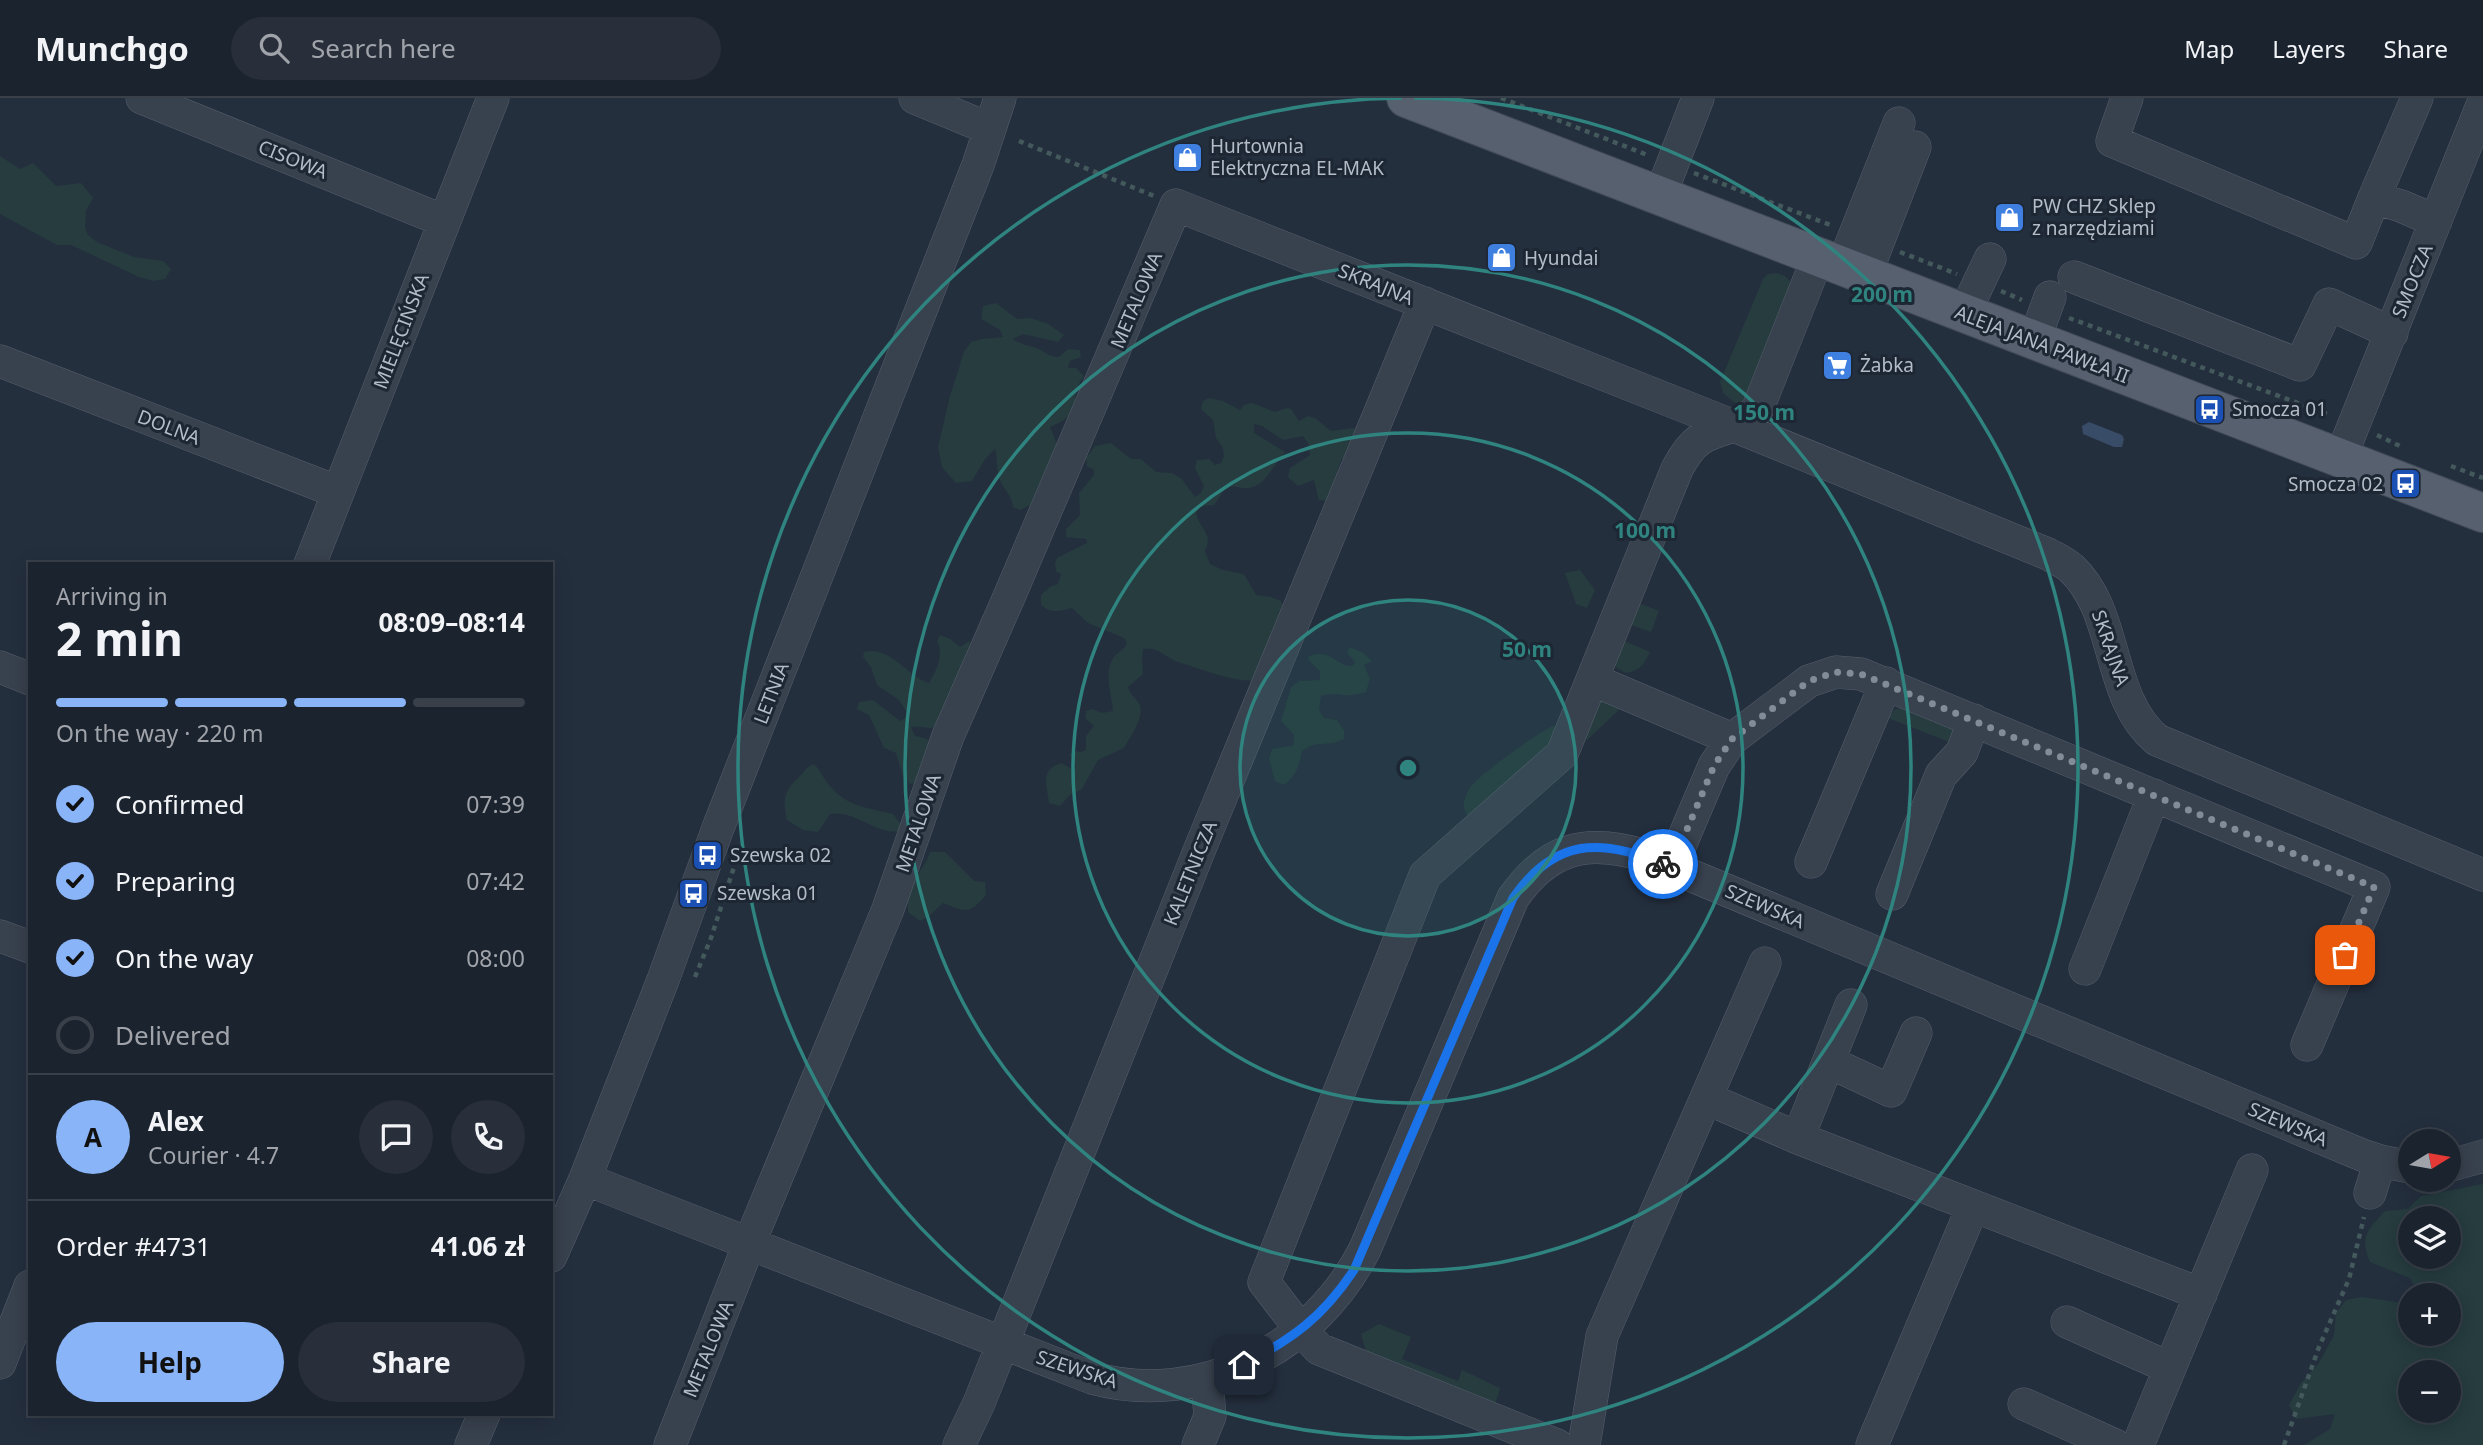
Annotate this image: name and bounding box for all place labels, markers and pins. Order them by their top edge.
place label: Hurtownia Elektryczna EL-MAK [1210,133,1384,181]
shop icon: Hurtownia Elektryczna EL-MAK [1170,140,1204,174]
place label: PW CHZ Sklep z narzędziami [2032,193,2156,241]
shop icon: PW CHZ Sklep z narzędziami [1992,200,2026,234]
shop icon: Hyundai [1484,241,1518,275]
place label: Hyundai [1524,245,1599,271]
supermarket icon: Żabka [1820,348,1854,382]
place label: Żabka [1860,352,1914,378]
bus stop icon: Smocza 01 [2192,392,2226,426]
place label: Smocza 01 [2232,396,2327,422]
bus stop icon: Smocza 02 [2389,467,2423,501]
place label: Smocza 02 [2288,471,2383,497]
centre of rings [1396,756,1420,780]
bus stop icon: Szewska 02 [690,838,724,872]
place label: Szewska 02 [730,842,831,868]
bus stop icon: Szewska 01 [677,876,711,910]
place label: Szewska 01 [717,880,818,906]
pin [2315,925,2375,985]
pin [1214,1335,1274,1395]

